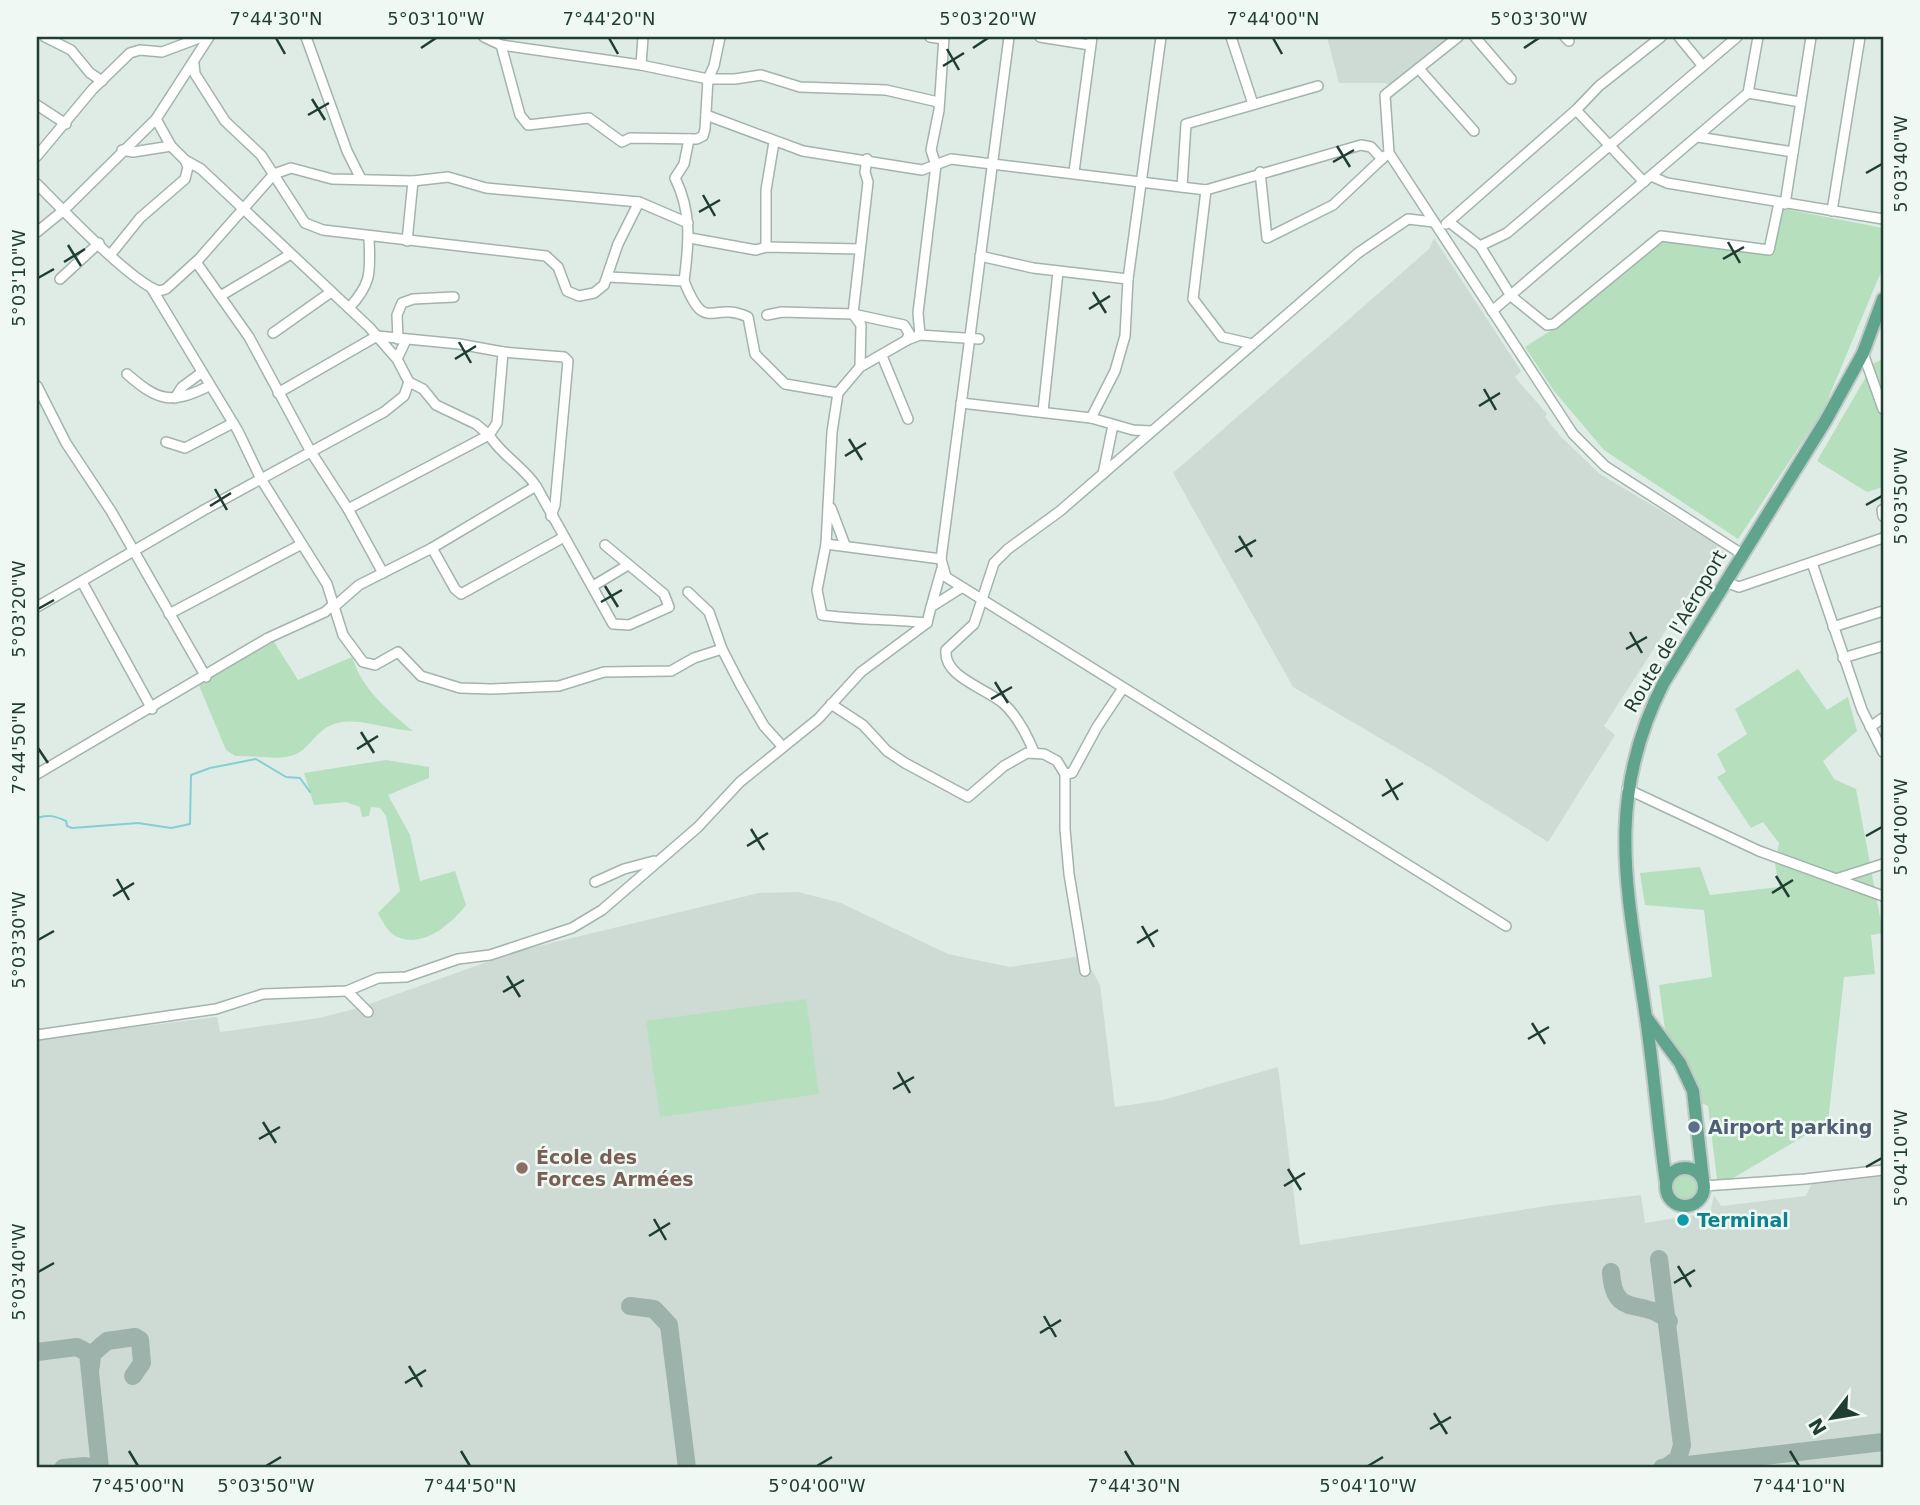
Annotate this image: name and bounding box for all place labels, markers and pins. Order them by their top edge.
place label: Airport parking [1708,1116,1872,1138]
marker: Airport parking [1686,1119,1702,1135]
place label: École des Forces Armées [536,1146,694,1190]
marker: École des Forces Armées [514,1160,530,1176]
place label: Terminal [1697,1209,1789,1231]
marker: Terminal [1675,1212,1691,1228]

